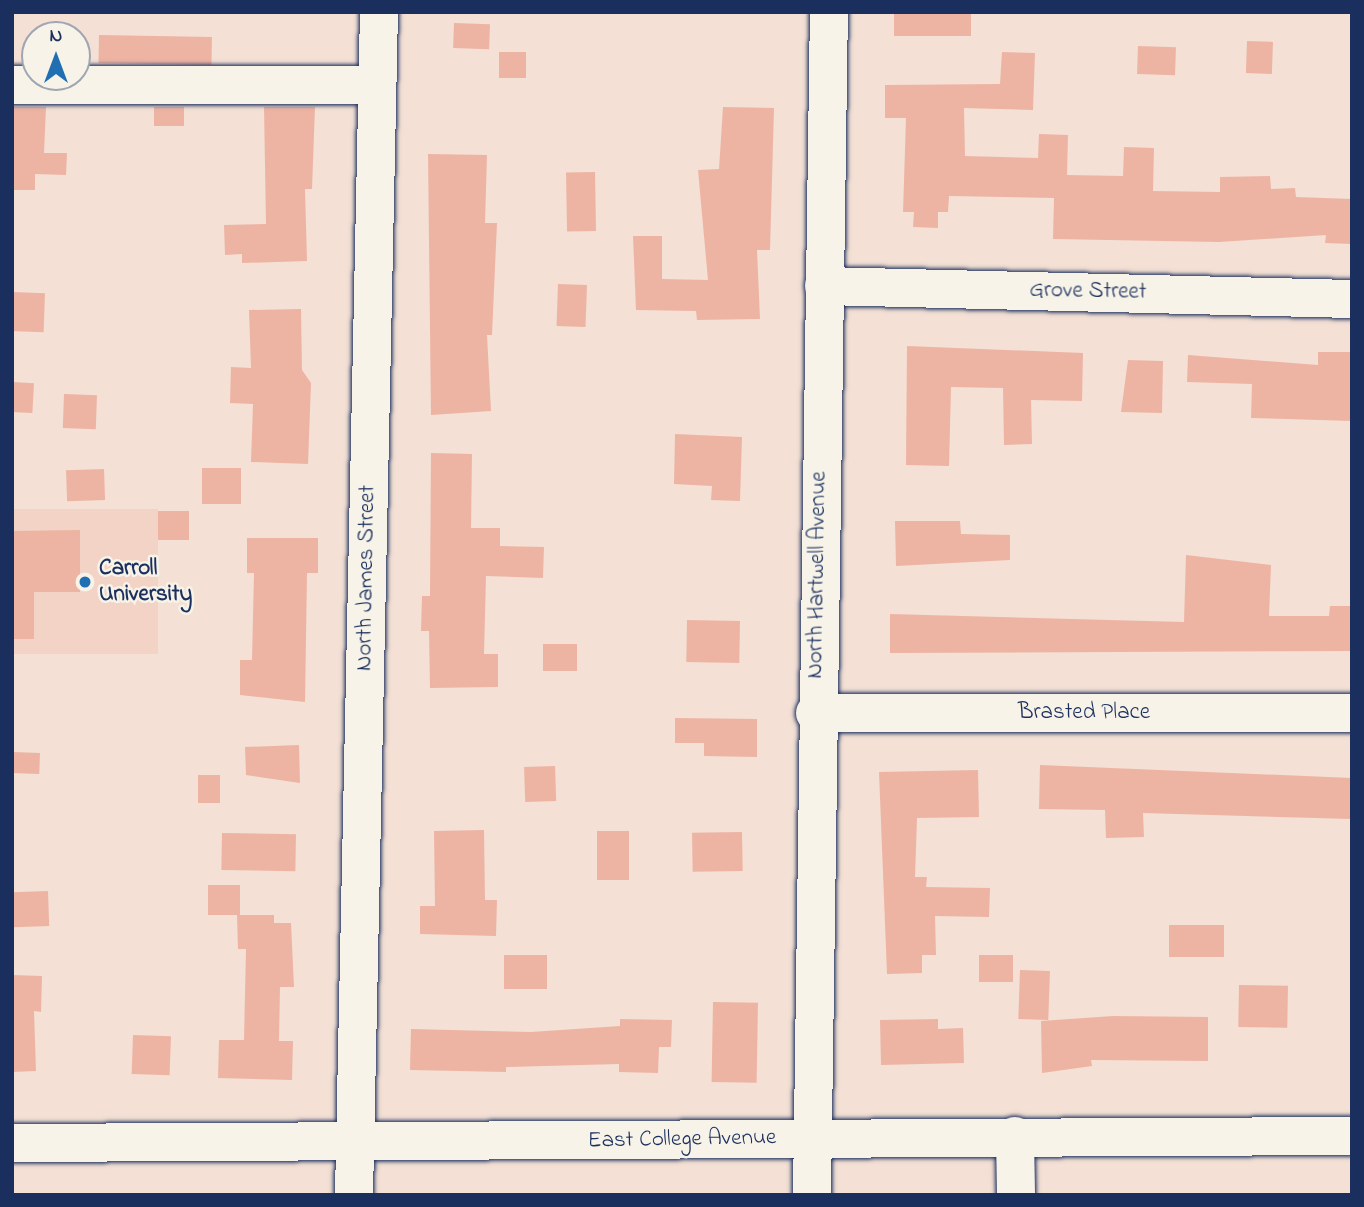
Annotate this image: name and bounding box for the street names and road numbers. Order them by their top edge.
street label: Grove Street [1029,277,1147,307]
street label: North Hartwell Avenue [802,471,834,679]
street label: North James Street [352,485,382,671]
street label: Brasted Place [1018,699,1150,727]
street label: East College Avenue [587,1125,777,1155]

